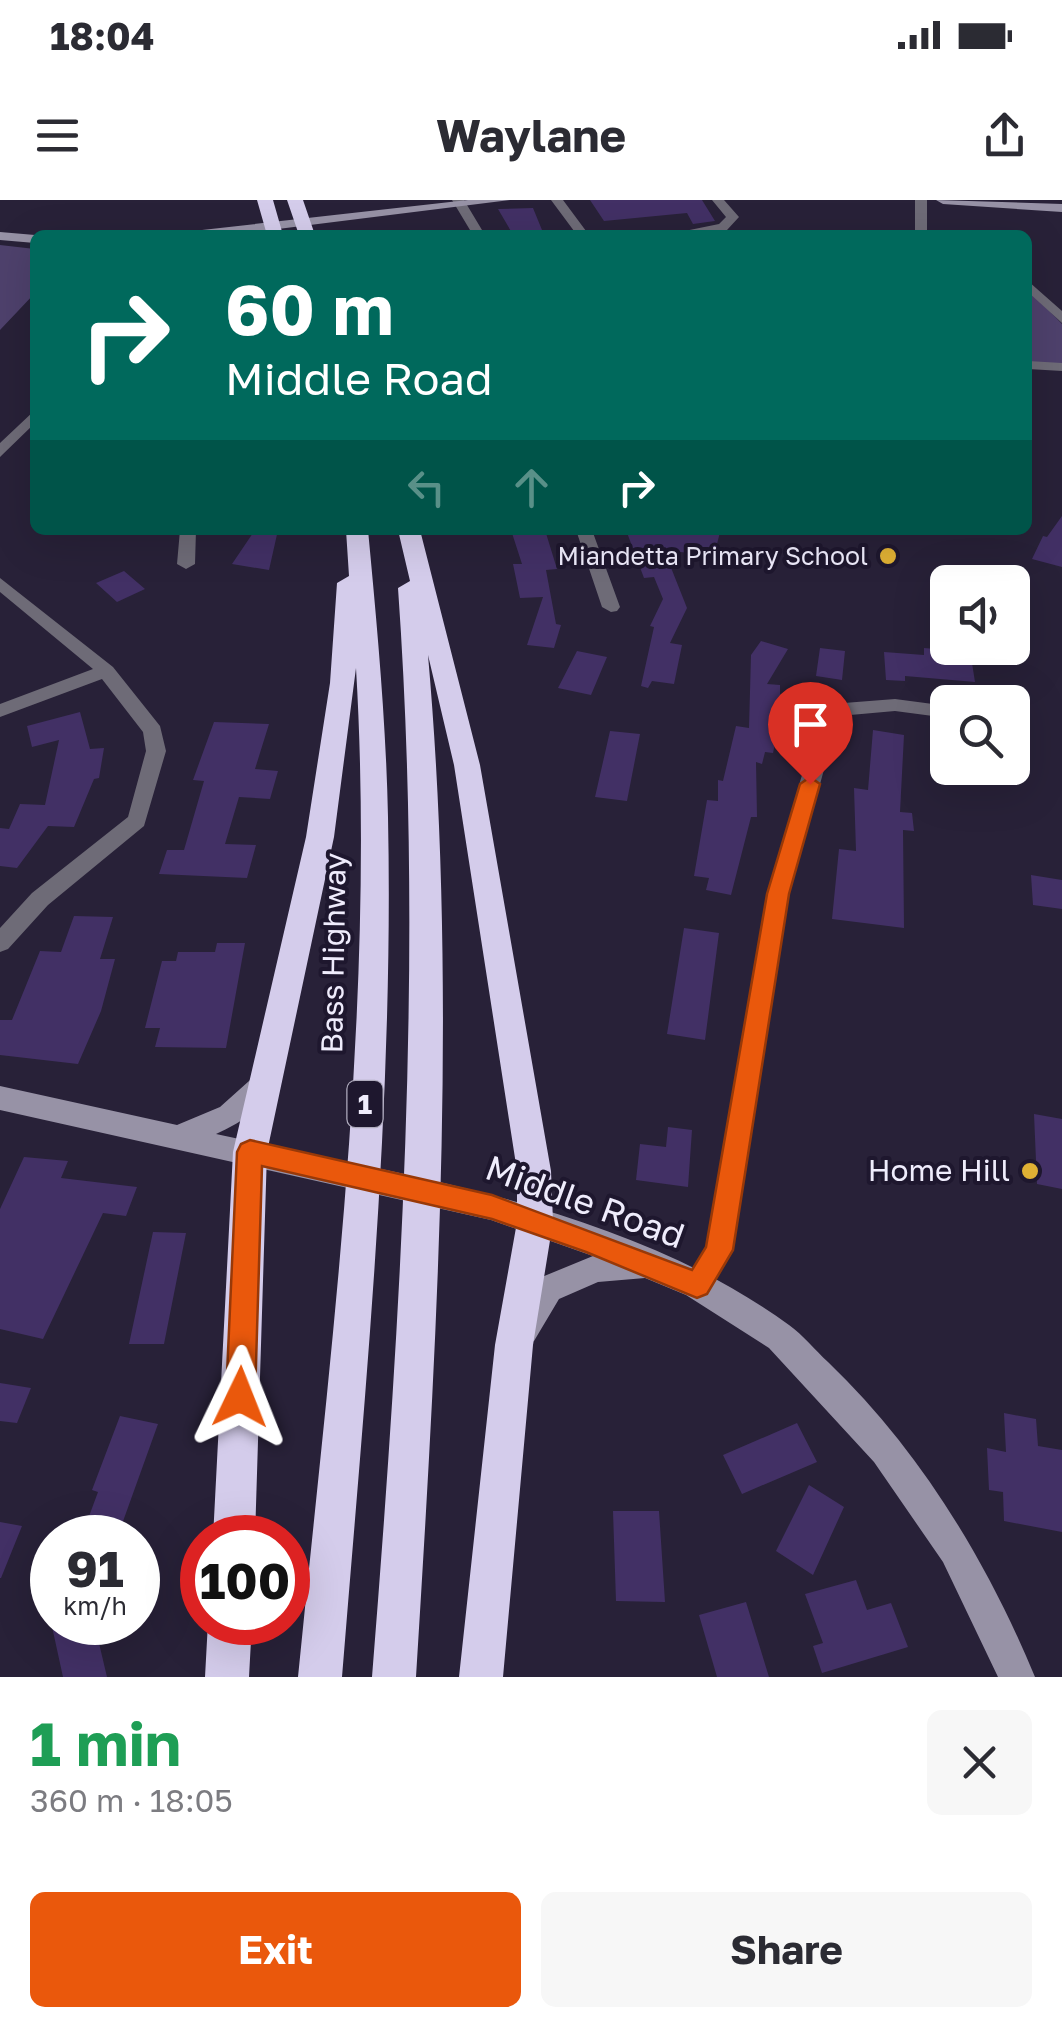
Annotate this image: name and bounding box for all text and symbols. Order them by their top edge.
text: 18:04 [50,13,155,58]
icon: menu [30,108,85,163]
text: Waylane [436,108,626,162]
icon: share [977,108,1032,163]
text: 60 m [225,266,394,350]
icon: right [60,270,190,400]
text: Middle Road [225,351,493,405]
icon: left [399,460,454,515]
icon: ahead [504,460,559,515]
icon: right [609,460,664,515]
place label: Miandetta Primary School [557,540,868,571]
marker: Miandetta Primary School [877,545,899,567]
map controls [930,565,1030,785]
button: sound [930,565,1030,665]
pin [768,682,853,785]
button: search [930,685,1030,785]
icon: arrive [783,697,838,752]
street label: Bass Highway [313,852,353,1054]
road number: 1 [348,1081,382,1127]
street label: Middle Road [480,1146,690,1256]
place label: Home Hill [868,1152,1010,1188]
marker: Home Hill [1019,1160,1041,1182]
position arrow [188,1345,292,1449]
speed limit sign: 100 [180,1515,310,1645]
text: 91 [66,1538,124,1598]
text: km/h [63,1590,127,1621]
text: 1 min [30,1707,181,1779]
button: close [927,1710,1032,1815]
text: 360 m · 18:05 [30,1781,233,1819]
button: Exit [30,1892,521,2007]
button: Share [541,1892,1032,2007]

